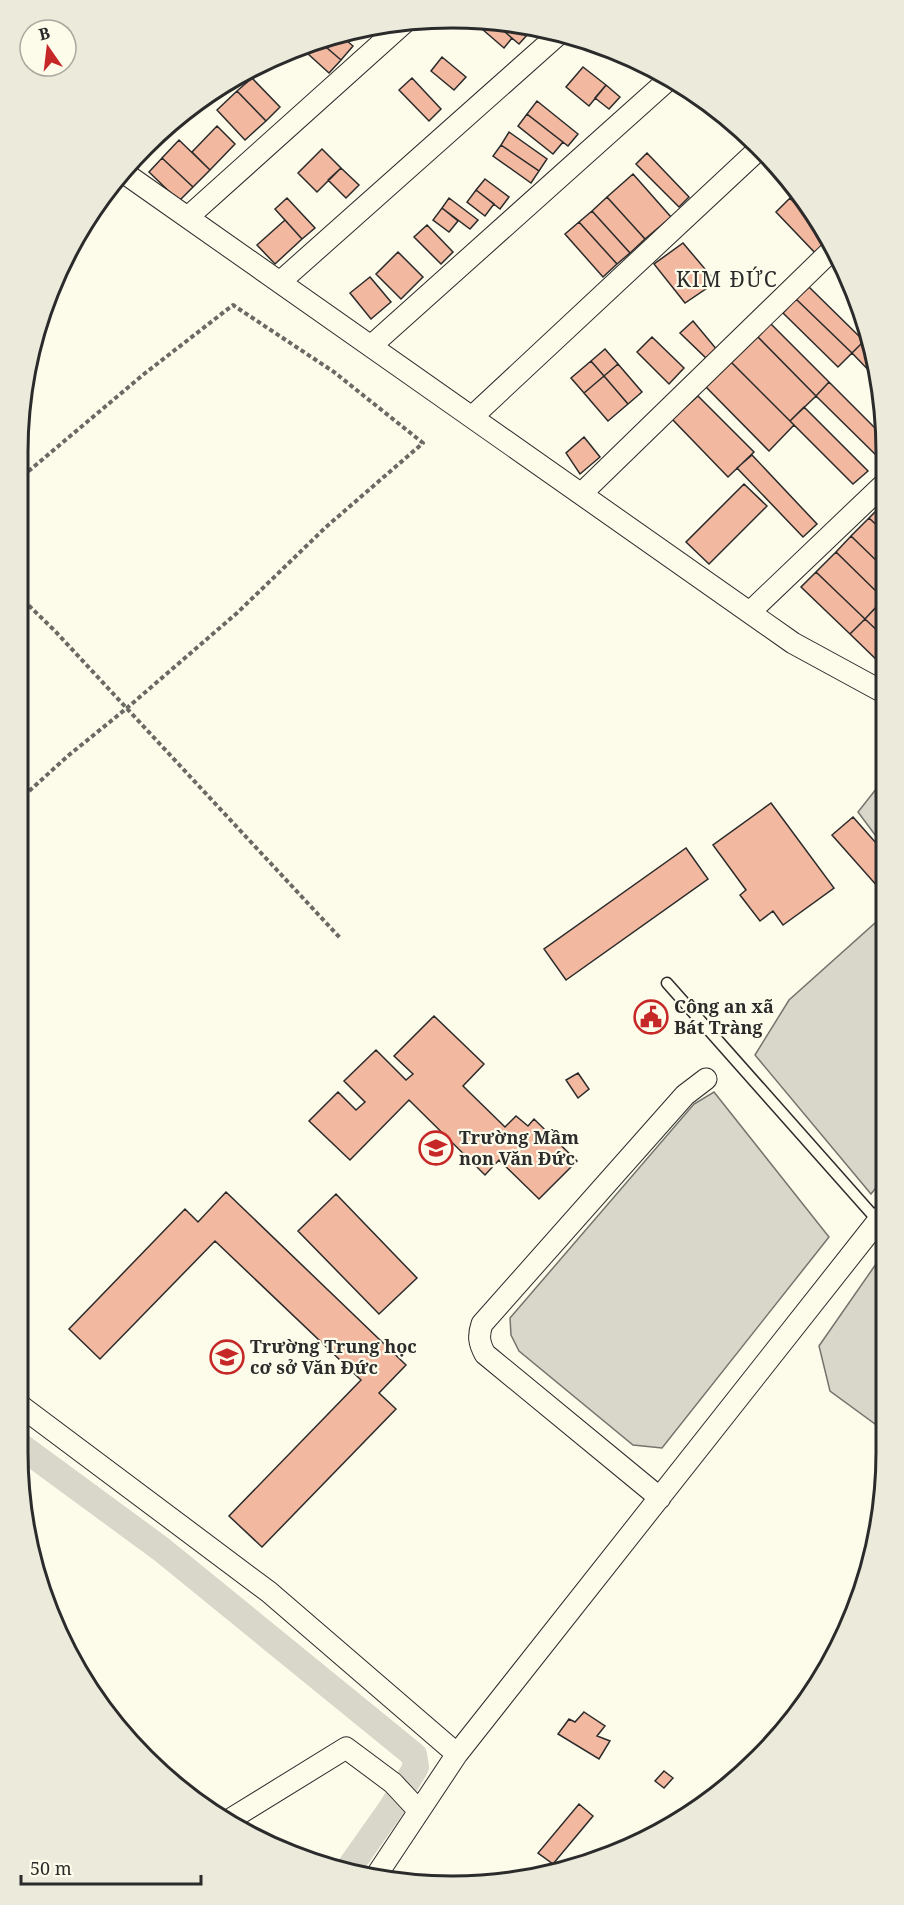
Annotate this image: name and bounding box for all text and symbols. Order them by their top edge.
north arrow [18,18,78,78]
text: B [36,21,52,45]
district label: KIM ĐỨC [676,265,778,293]
place label: Công an xã Bát Tràng [674,994,774,1039]
public building icon: Công an xã Bát Tràng [633,999,669,1035]
place label: Trường Mầm non Văn Đức [459,1125,579,1170]
school or university icon: Trường Mầm non Văn Đức [418,1130,454,1166]
place label: Trường Trung học cơ sở Văn Đức [250,1334,417,1379]
school or university icon: Trường Trung học cơ sở Văn Đức [209,1339,245,1375]
scale bar [21,1848,201,1886]
text: 50 m [30,1856,72,1880]

